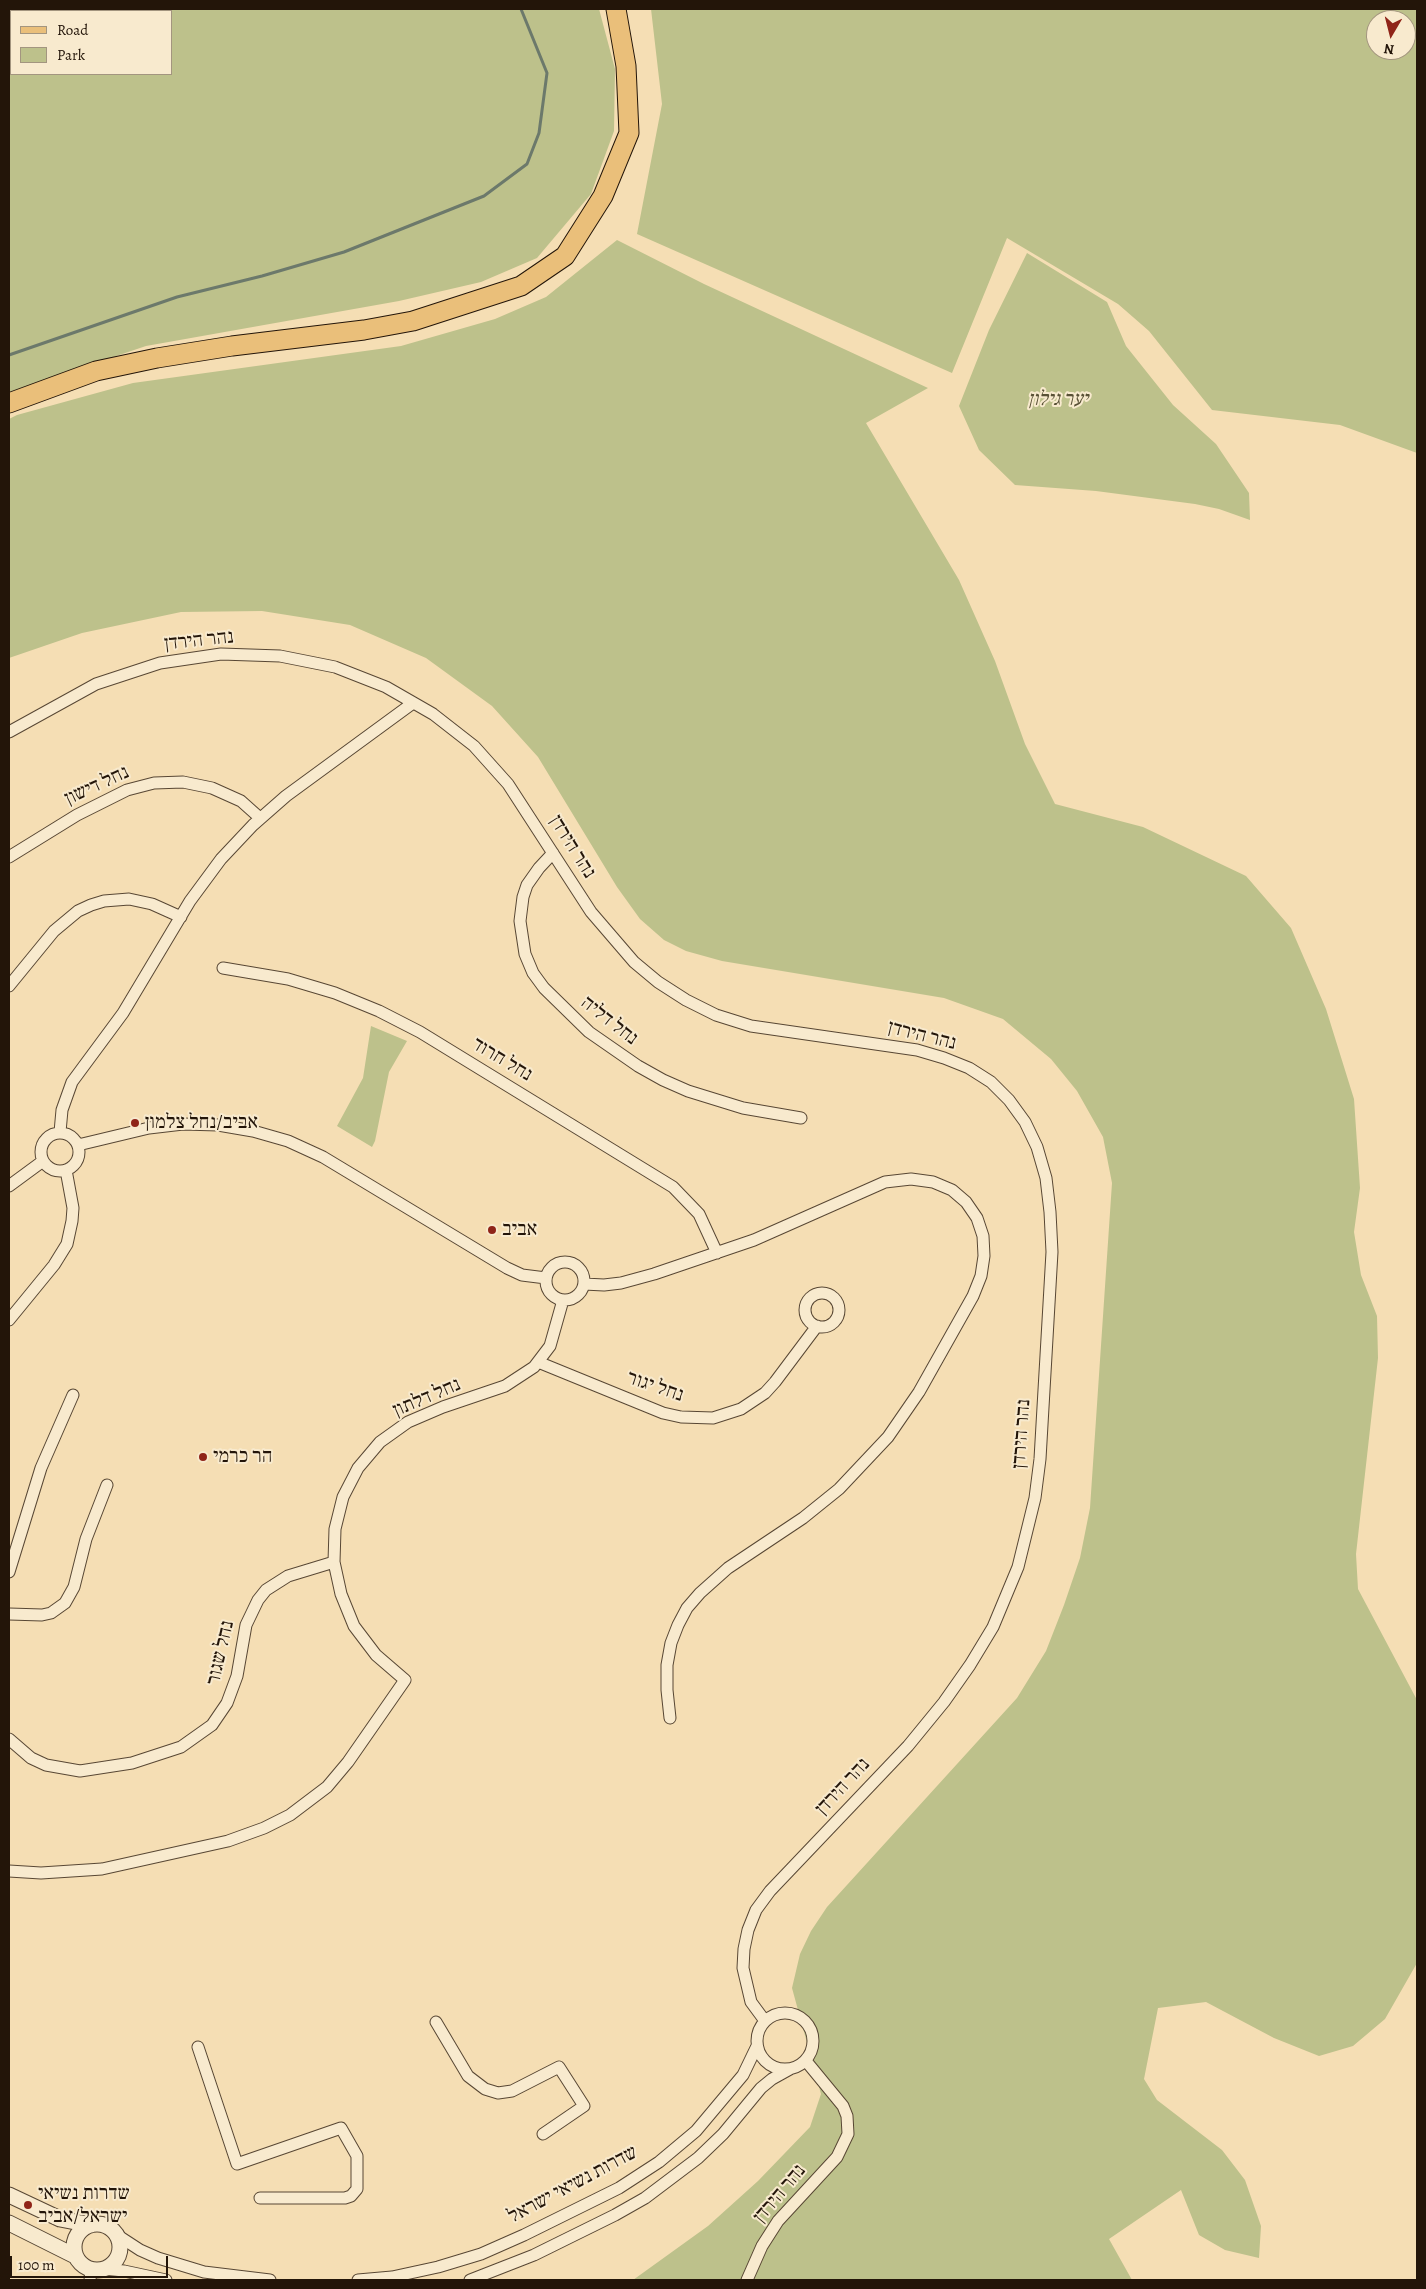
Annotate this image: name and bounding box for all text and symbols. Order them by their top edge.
legend [10,10,172,75]
north arrow [1366,10,1416,60]
text: Road [57,20,88,40]
text: N [1383,39,1395,59]
text: Park [57,45,85,65]
park label: יער גילון [1028,388,1088,412]
street label: נהר הירדן [163,625,235,657]
street label: נחל דישון [61,761,133,811]
street label: נהר הירדן [543,811,601,883]
street label: נחל דליה [576,991,642,1051]
street label: נהר הירדן [885,1016,959,1056]
street label: נחל חרוד [467,1033,537,1087]
place label: אביב/נחל צלמון [145,1111,258,1135]
marker: אביב/נחל צלמון [129,1117,141,1129]
place label: אביב [502,1218,537,1242]
marker: אביב [486,1224,498,1236]
street label: נחל יגור [623,1366,687,1408]
street label: נחל דלתון [390,1373,464,1423]
street label: נהר הירדן [1008,1398,1036,1470]
place label: הר כרמי [213,1445,272,1469]
marker: הר כרמי [197,1451,209,1463]
street label: נחל שגור [202,1618,240,1688]
street label: נהר הירדן [810,1753,876,1821]
street label: שדרות נשיאי ישראל [504,2141,642,2229]
street label: נהר הירדן [748,2160,812,2228]
place label: שדרות נשיאי ישראל/אביב [38,2182,130,2229]
marker: שדרות נשיאי ישראל/אביב [22,2199,34,2211]
scale bar [12,2246,170,2278]
text: 100 m [18,2255,55,2275]

